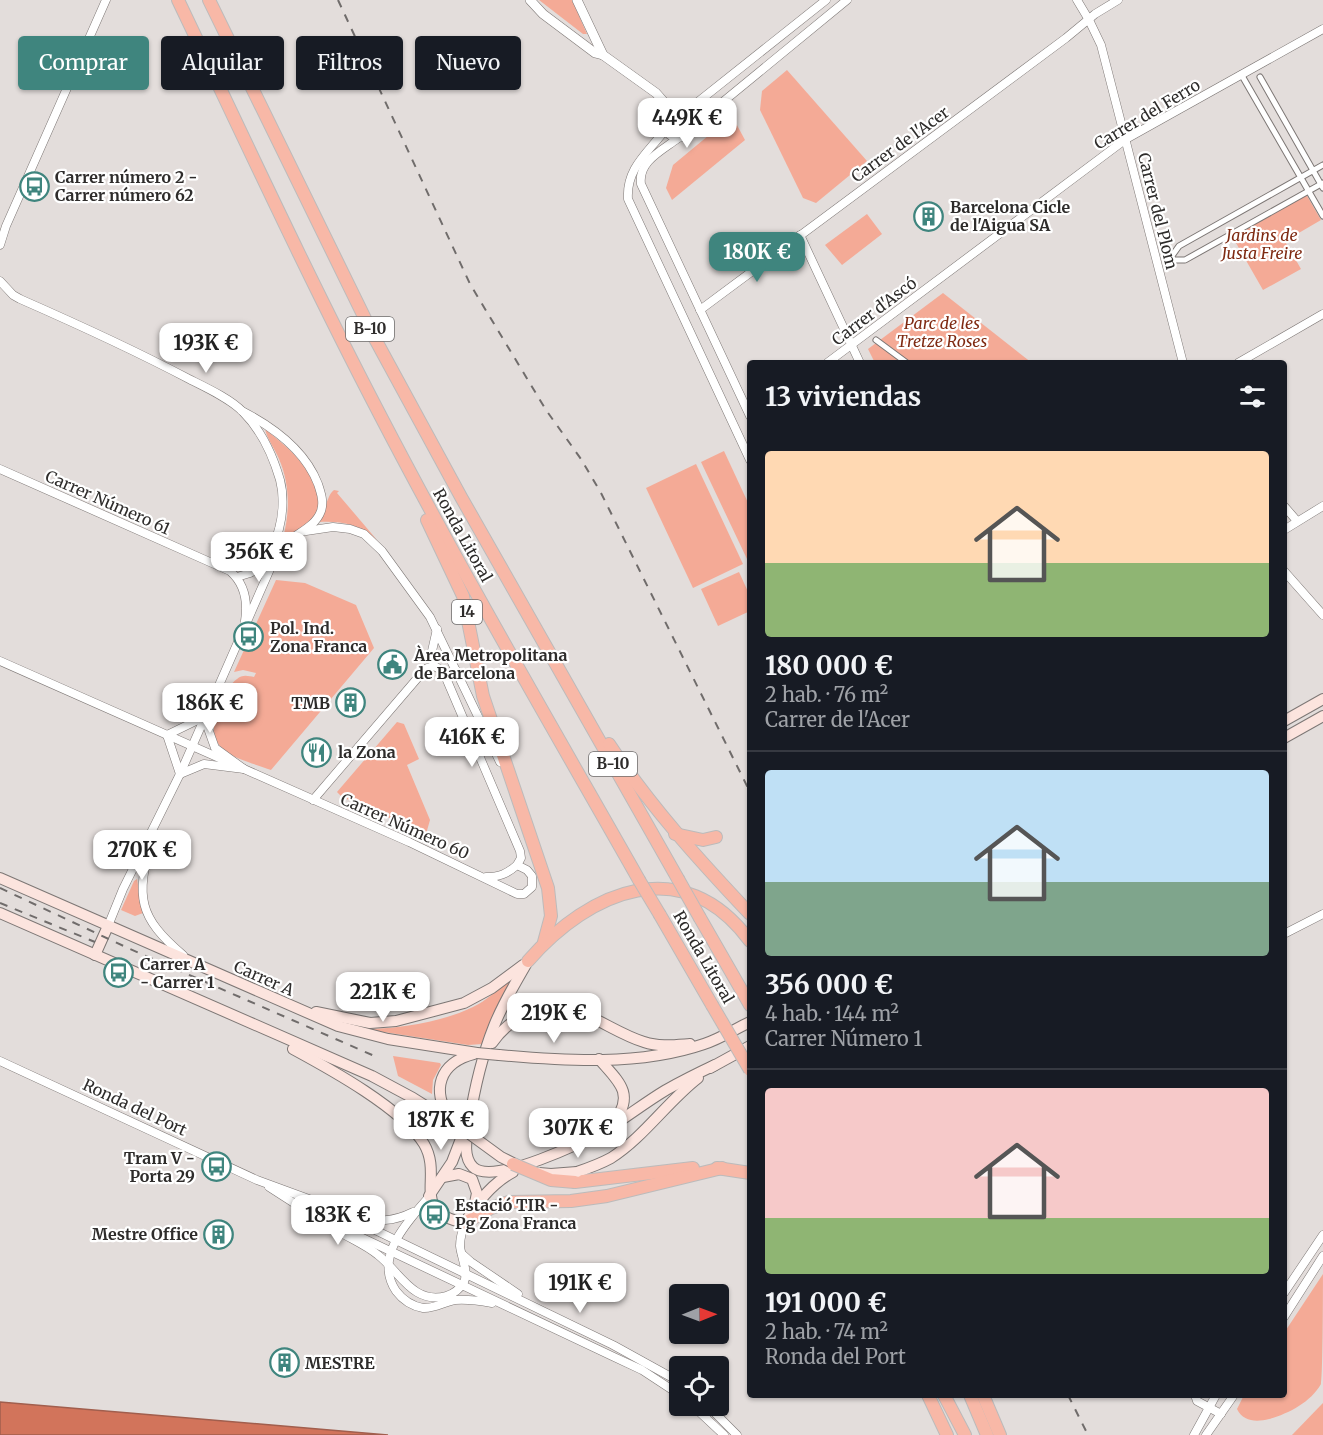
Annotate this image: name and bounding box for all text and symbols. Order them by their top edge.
chip: Comprar [18,36,149,90]
chip: Alquilar [161,36,284,90]
chip: Filtros [296,36,403,90]
chip: Nuevo [415,36,521,90]
street label: Carrer del Ferro [1090,74,1204,154]
pin: 449K € [638,98,736,149]
street label: Carrer de l'Acer [847,102,953,186]
text: 449K € [652,105,722,130]
street label: Carrer del Plom [1134,151,1182,272]
place label: Carrer número 2 - Carrer número 62 [55,167,197,205]
bus stop icon: Carrer número 2 - Carrer número 62 [18,170,50,202]
place label: Barcelona Cicle de l'Aigua SA [950,197,1071,235]
building icon: Barcelona Cicle de l'Aigua SA [913,200,945,232]
park label: Jardins de Justa Freire [1220,225,1302,263]
pin: 180K € [708,232,806,283]
text: 180K € [723,239,791,264]
street label: Carrer d'Ascó [828,273,920,349]
park label: Parc de les Tretze Roses [897,313,987,351]
road number: B-10 [346,317,394,341]
pin: 193K € [157,323,255,374]
text: 193K € [173,330,239,355]
text: 13 viviendas [765,380,921,413]
icon: filters [1236,380,1269,413]
street label: Carrer Número 61 [42,466,174,538]
street label: Ronda Litoral [429,485,497,585]
icon: home [963,490,1071,598]
pin: 356K € [210,532,308,583]
text: 356K € [225,539,293,564]
road number: 14 [452,600,482,624]
place label: Pol. Ind. Zona Franca [270,618,367,656]
bus stop icon: Pol. Ind. Zona Franca [233,621,265,653]
place label: Àrea Metropolitana de Barcelona [413,645,567,683]
public building icon: Àrea Metropolitana de Barcelona [377,648,409,680]
text: 180 000 € [765,649,893,682]
text: 2 hab. · 76 m² [765,682,888,707]
pin: 186K € [161,683,259,734]
building icon: TMB [335,687,367,719]
text: 186K € [176,690,244,715]
place label: TMB [291,693,330,713]
text: Carrer de l'Acer [765,707,910,732]
pin: 416K € [423,717,521,768]
text: 416K € [439,724,505,749]
restaurant icon: la Zona [301,736,333,768]
place label: la Zona [338,742,396,762]
road number: B-10 [589,752,637,776]
street label: Carrer Número 60 [338,789,472,863]
icon: home [963,809,1071,917]
pin: 270K € [93,830,191,881]
text: 270K € [107,837,177,862]
street label: Ronda Litoral [669,907,739,1007]
place label: Carrer A - Carrer 1 [140,954,215,992]
street label: Carrer A [231,956,298,1000]
bus stop icon: Carrer A - Carrer 1 [103,957,135,989]
text: 356 000 € [765,968,893,1001]
pin: 221K € [334,972,432,1023]
text: 221K € [350,979,416,1004]
pin: 219K € [505,993,603,1044]
text: 219K € [521,1000,587,1025]
text: 4 hab. · 144 m² [765,1001,899,1026]
text: Carrer Número 1 [765,1026,922,1051]
street label: Ronda del Port [80,1074,191,1140]
pin: 187K € [392,1100,490,1151]
text: 187K € [408,1107,474,1132]
pin: 307K € [529,1108,627,1159]
text: 307K € [543,1115,613,1140]
icon: home [963,1127,1071,1235]
place label: Tram V - Porta 29 [124,1148,195,1186]
bus stop icon: Tram V - Porta 29 [200,1151,232,1183]
pin: 183K € [289,1195,387,1246]
place label: Estació TIR - Pg Zona Franca [455,1195,577,1233]
bus stop icon: Estació TIR - Pg Zona Franca [418,1198,450,1230]
text: 183K € [305,1202,371,1227]
building icon: Mestre Office [203,1218,235,1250]
place label: Mestre Office [92,1224,198,1244]
pin: 191K € [531,1263,629,1314]
text: 191K € [548,1270,612,1295]
north arrow [669,1284,729,1344]
map controls [669,1284,729,1416]
text: 191 000 € [765,1286,887,1319]
text: 2 hab. · 74 m² [765,1319,888,1344]
text: Ronda del Port [765,1344,906,1369]
building icon: MESTRE [268,1347,300,1379]
place label: MESTRE [305,1353,375,1373]
button: locate [669,1356,729,1416]

